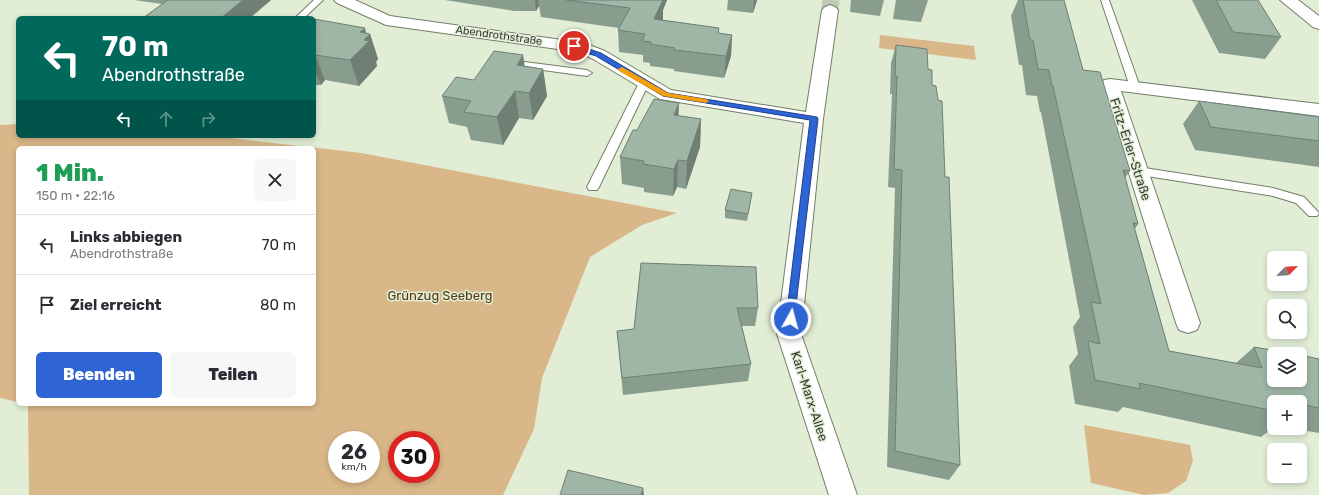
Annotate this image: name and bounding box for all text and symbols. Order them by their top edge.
street label: Abendrothstraße [455,23,543,48]
pin [557,29,591,63]
text: 70 m [102,30,169,63]
icon: left [36,32,88,84]
icon: arrive [563,35,585,57]
text: Abendrothstraße [102,64,245,86]
street label: Fritz-Erler-Straße [1107,96,1154,202]
icon: left [113,108,135,130]
icon: ahead [155,108,177,130]
icon: right [197,108,219,130]
text: 1 Min. [36,159,104,187]
button: close [254,159,296,201]
text: 150 m · 22:16 [36,188,115,203]
text: Links abbiegen [70,228,182,246]
icon: left [36,234,58,256]
text: 70 m [262,236,296,254]
text: Abendrothstraße [70,246,173,261]
north arrow [1267,251,1307,291]
map controls [1267,251,1307,483]
park label: Grünzug Seeberg [387,288,493,304]
icon: arrive [36,294,58,316]
text: Ziel erreicht [70,296,162,314]
text: 80 m [260,296,296,314]
position arrow [770,298,812,340]
button: search [1267,299,1307,339]
button: layers [1267,347,1307,387]
street label: Karl-Marx-Allee [788,349,831,443]
button: Beenden [36,352,162,398]
button: Teilen [170,352,296,398]
button: + [1267,395,1307,435]
speed limit sign: 30 [388,431,440,483]
text: 26 [341,440,367,464]
button: − [1267,443,1307,483]
text: km/h [342,461,366,473]

